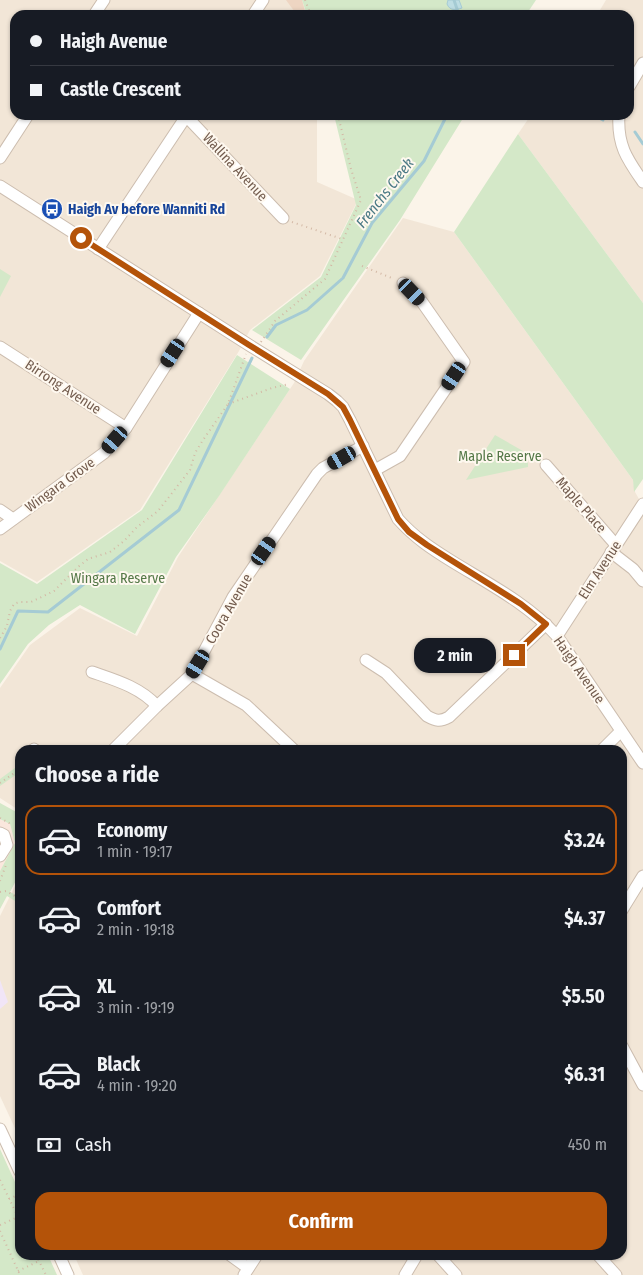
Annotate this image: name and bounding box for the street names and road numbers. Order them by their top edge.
street label: Wallina Avenue [199,129,271,205]
street label: Birrong Avenue [22,356,104,418]
street label: Wingara Grove [22,454,98,516]
street label: Maple Place [552,474,610,536]
street label: Elm Avenue [575,538,625,602]
street label: Coora Avenue [202,571,256,647]
street label: Haigh Avenue [550,633,608,707]

